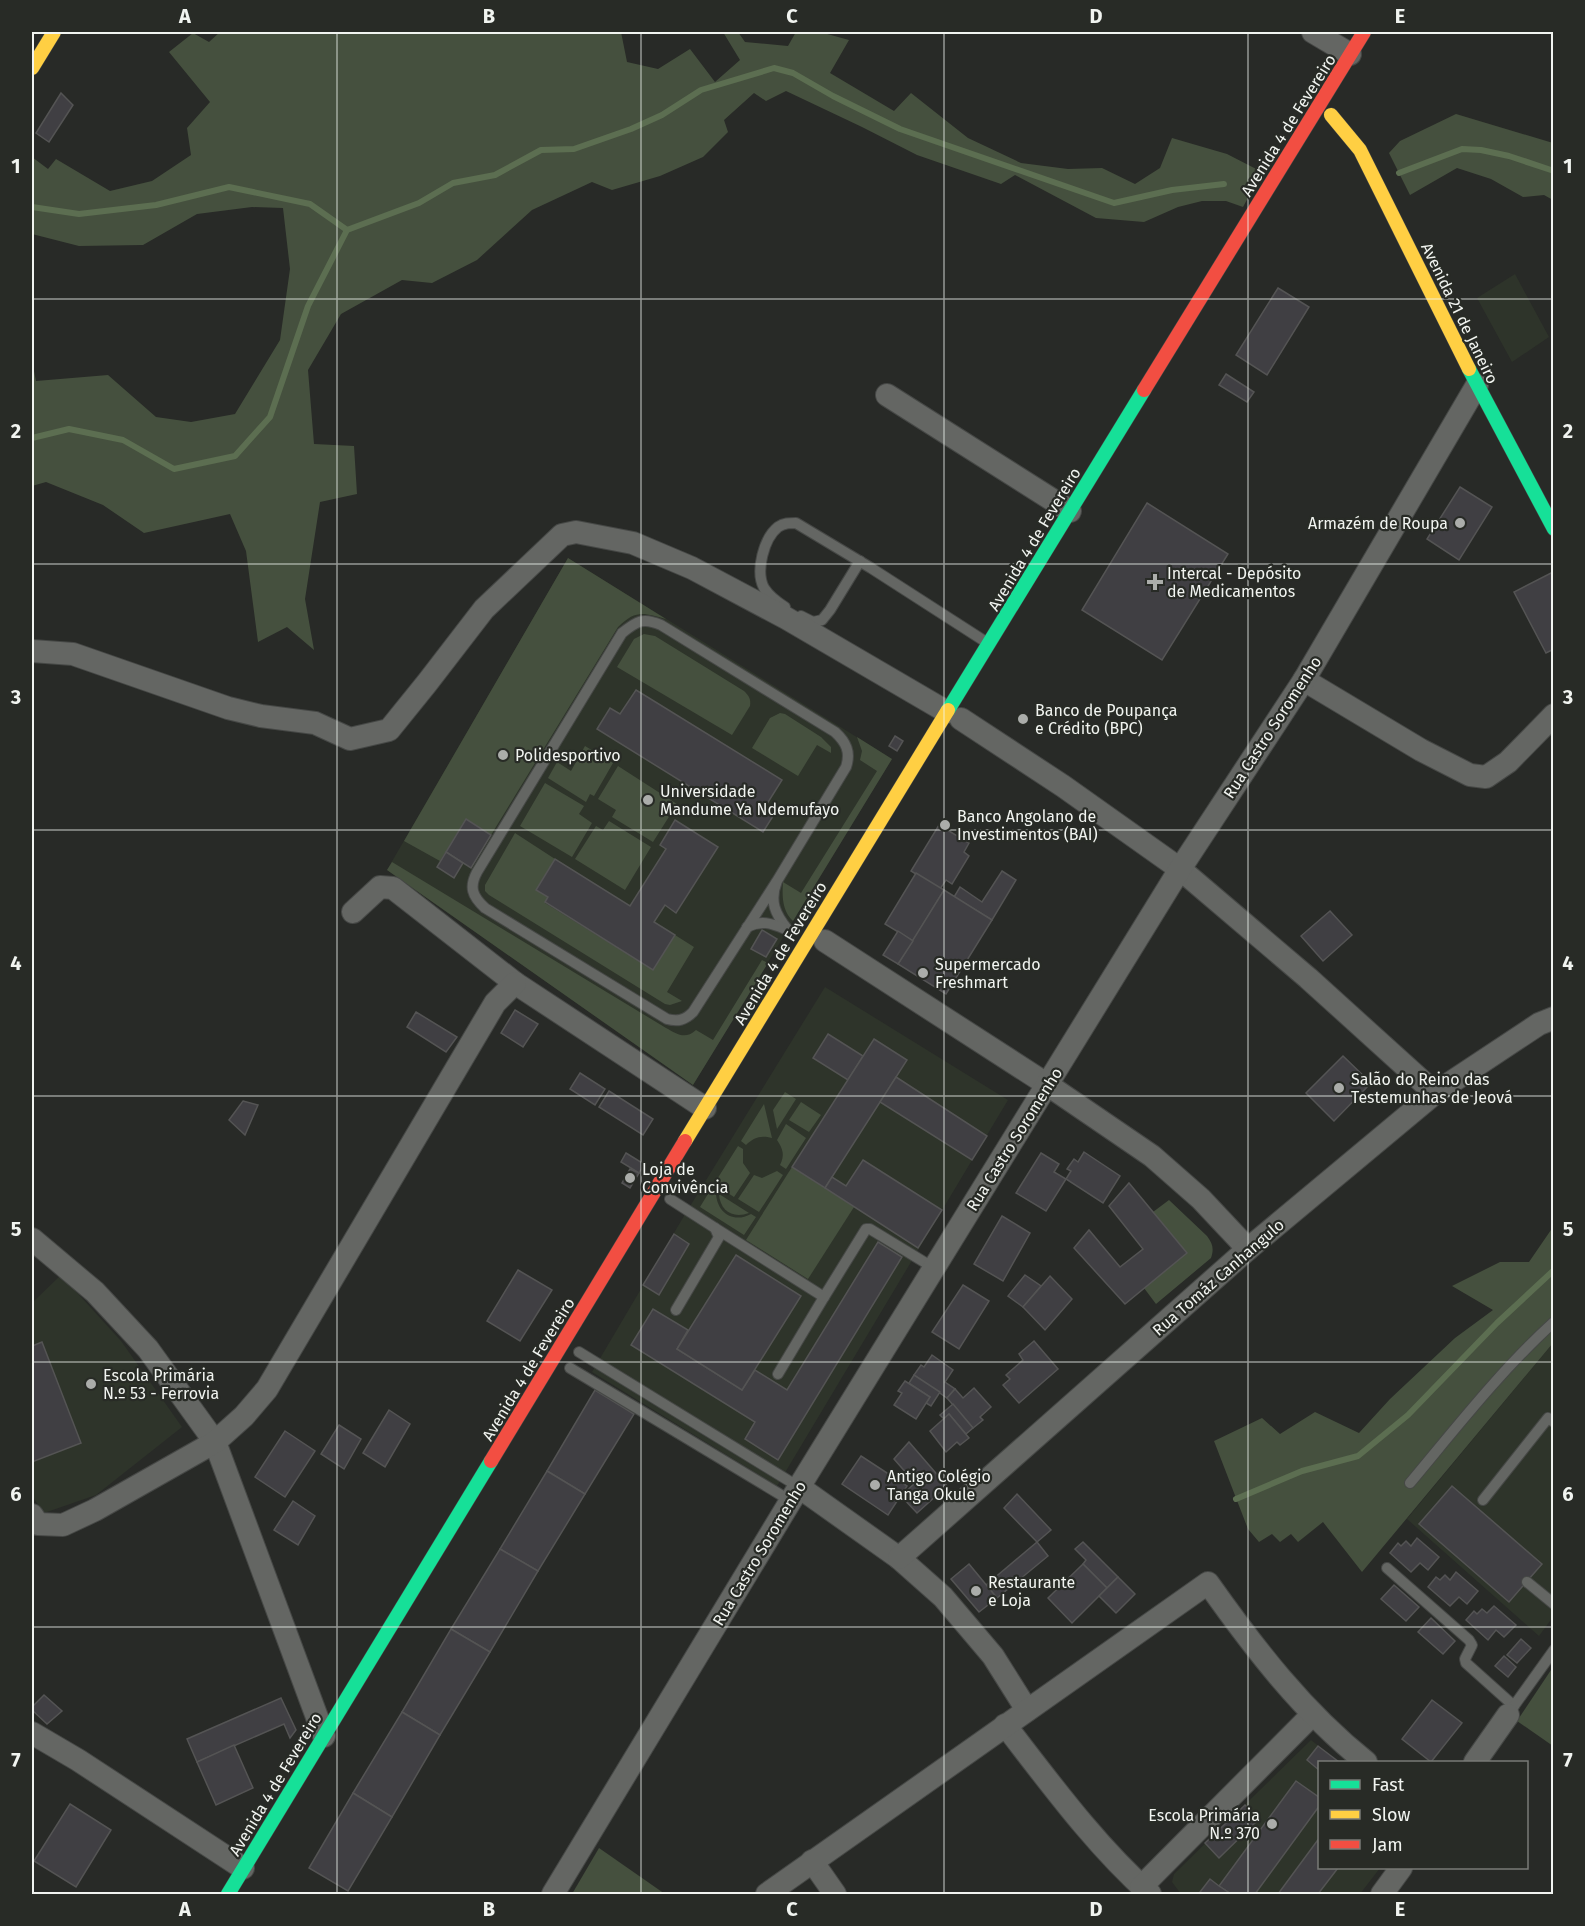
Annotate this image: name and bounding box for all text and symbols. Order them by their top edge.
text: A [178,4,192,28]
text: B [483,4,495,28]
text: C [786,4,798,28]
text: D [1089,4,1103,28]
text: E [1395,4,1405,28]
street label: Avenida 4 de Fevereiro [1237,51,1340,200]
text: 1 [11,154,21,178]
text: 1 [1563,154,1573,178]
street label: Avenida 21 de Janeiro [1417,240,1502,387]
text: 2 [11,419,21,443]
text: 2 [1563,419,1573,443]
street label: Avenida 4 de Fevereiro [984,464,1085,614]
place label: Armazém de Roupa [1308,514,1448,533]
marker: Armazém de Roupa [1453,516,1467,530]
place label: Intercal - Depósito de Medicamentos [1167,564,1301,601]
marker: Intercal - Depósito de Medicamentos [1148,575,1162,589]
street label: Rua Castro Soromenho [1219,653,1325,802]
text: 3 [10,685,21,709]
text: 3 [1562,685,1573,709]
place label: Banco de Poupança e Crédito (BPC) [1035,701,1177,738]
marker: Banco de Poupança e Crédito (BPC) [1016,712,1030,726]
place label: Polidesportivo [515,746,621,765]
marker: Polidesportivo [496,748,510,762]
place label: Universidade Mandume Ya Ndemufayo [660,782,839,819]
marker: Universidade Mandume Ya Ndemufayo [641,793,655,807]
place label: Banco Angolano de Investimentos (BAI) [957,807,1098,844]
marker: Banco Angolano de Investimentos (BAI) [938,818,952,832]
street label: Avenida 4 de Fevereiro [730,878,831,1028]
text: 4 [10,951,22,975]
text: 4 [1562,951,1574,975]
place label: Supermercado Freshmart [935,955,1041,992]
marker: Supermercado Freshmart [916,966,930,980]
street label: Rua Castro Soromenho [963,1064,1066,1214]
place label: Salão do Reino das Testemunhas de Jeová [1351,1070,1513,1107]
marker: Salão do Reino das Testemunhas de Jeová [1332,1081,1346,1095]
place label: Loja de Convivência [642,1160,728,1197]
marker: Loja de Convivência [623,1171,637,1185]
street label: Rua Tomáz Canhangulo [1149,1215,1288,1340]
text: 5 [11,1217,22,1241]
text: 5 [1563,1217,1574,1241]
street label: Avenida 4 de Fevereiro [478,1294,579,1444]
place label: Escola Primária N.º 53 - Ferrovia [103,1366,219,1403]
marker: Escola Primária N.º 53 - Ferrovia [84,1377,98,1391]
place label: Antigo Colégio Tanga Okule [887,1467,991,1504]
street label: Rua Castro Soromenho [709,1477,810,1629]
marker: Antigo Colégio Tanga Okule [868,1478,882,1492]
text: 6 [10,1482,22,1506]
text: 6 [1562,1482,1574,1506]
place label: Restaurante e Loja [988,1573,1075,1610]
marker: Restaurante e Loja [969,1584,983,1598]
street label: Avenida 4 de Fevereiro [225,1709,326,1859]
text: 7 [11,1748,21,1772]
text: 7 [1563,1748,1573,1772]
legend [1318,1761,1528,1869]
text: Fast [1372,1774,1405,1796]
text: Slow [1372,1804,1411,1826]
place label: Escola Primária N.º 370 [1148,1806,1260,1843]
marker: Escola Primária N.º 370 [1265,1817,1279,1831]
text: Jam [1372,1834,1403,1856]
text: A [178,1897,192,1921]
text: B [483,1897,495,1921]
text: C [786,1897,798,1921]
text: D [1089,1897,1103,1921]
text: E [1395,1897,1405,1921]

